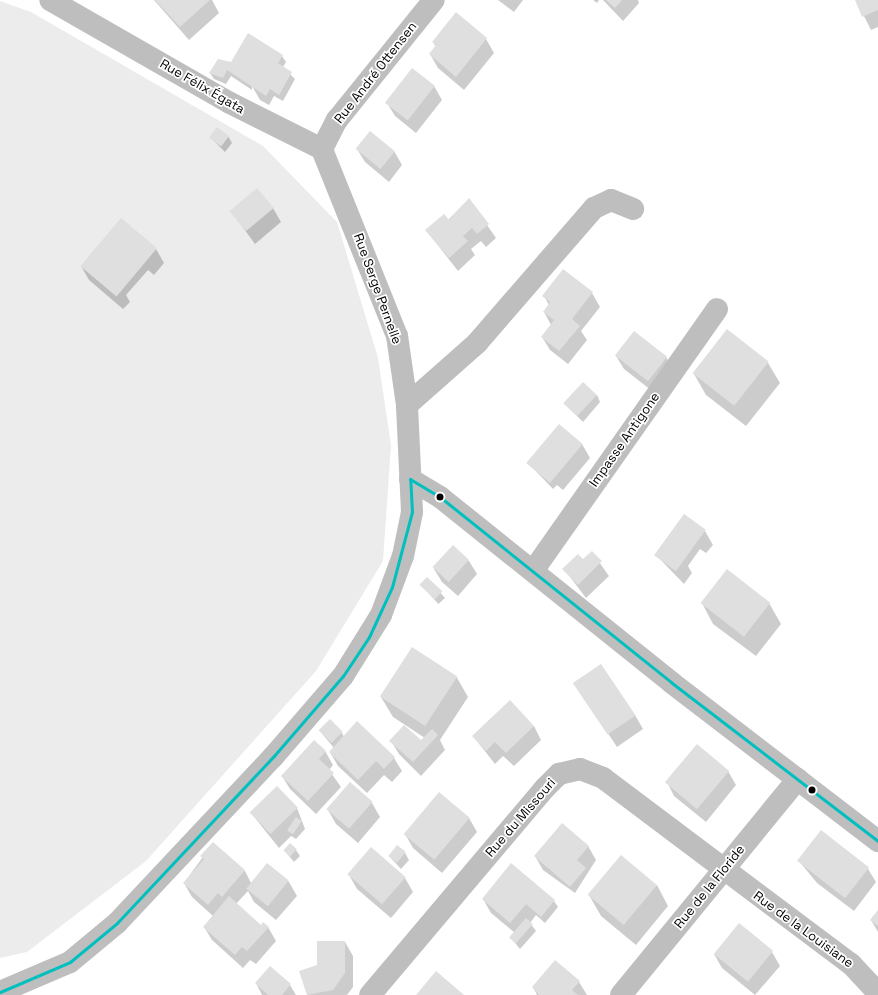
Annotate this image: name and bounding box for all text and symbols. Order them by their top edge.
street label: Rue André Ottensen [332,19,420,127]
street label: Rue Félix Égata [157,56,247,118]
street label: Rue Serge Pernelle [350,231,404,347]
street label: Impasse Antigone [586,390,664,490]
unlabelled marker [435,492,445,502]
street label: Rue du Missouri [483,775,559,861]
unlabelled marker [807,785,817,795]
street label: Rue de la Floride [672,842,748,932]
street label: Rue de la Louisiane [750,888,856,972]

